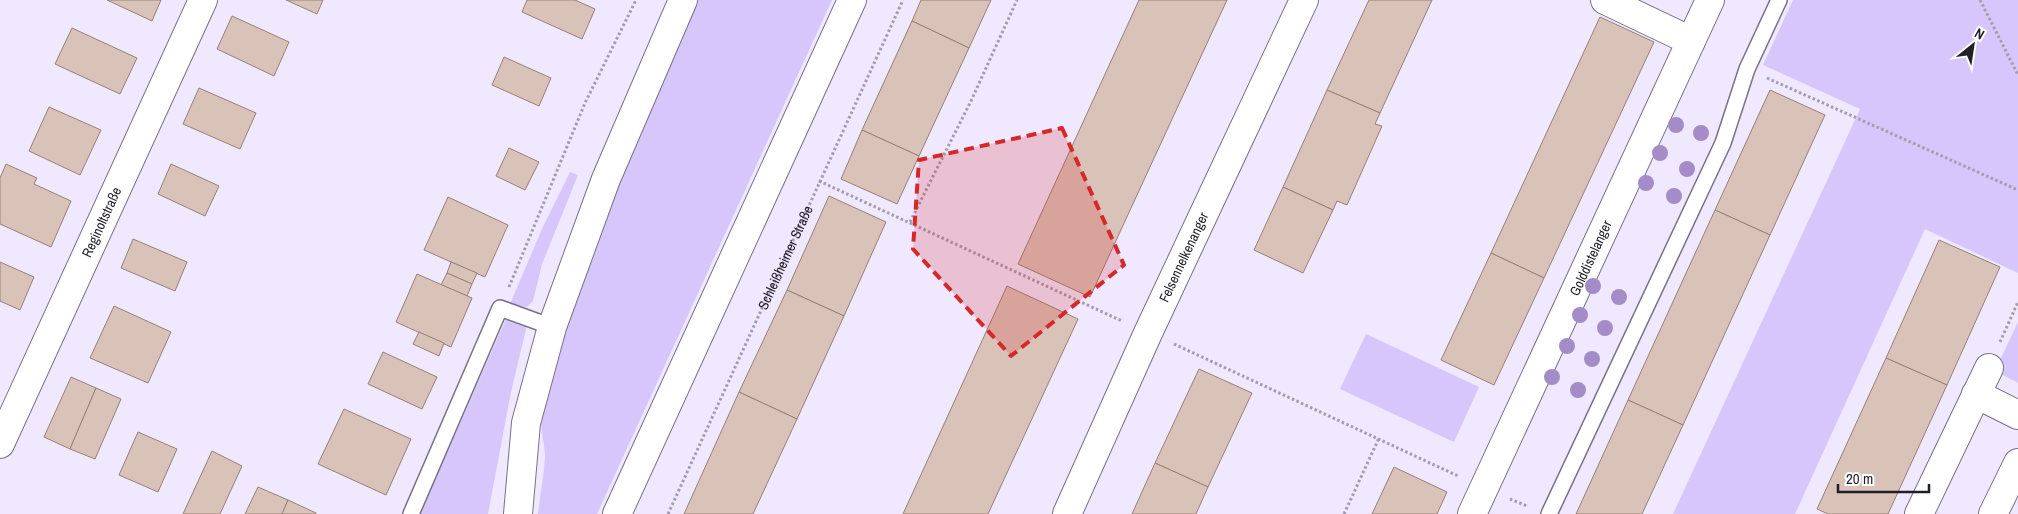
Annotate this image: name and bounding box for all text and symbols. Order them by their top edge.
north arrow [1948,20,1998,70]
text: N [1971,24,1988,44]
street label: Reginoltstraße [78,184,125,260]
street label: Schleißheimer Straße [754,203,817,312]
street label: Felsennelkenanger [1155,209,1212,305]
street label: Golddistelanger [1565,217,1616,299]
scale bar [1838,462,1929,494]
text: 20 m [1846,468,1873,489]

